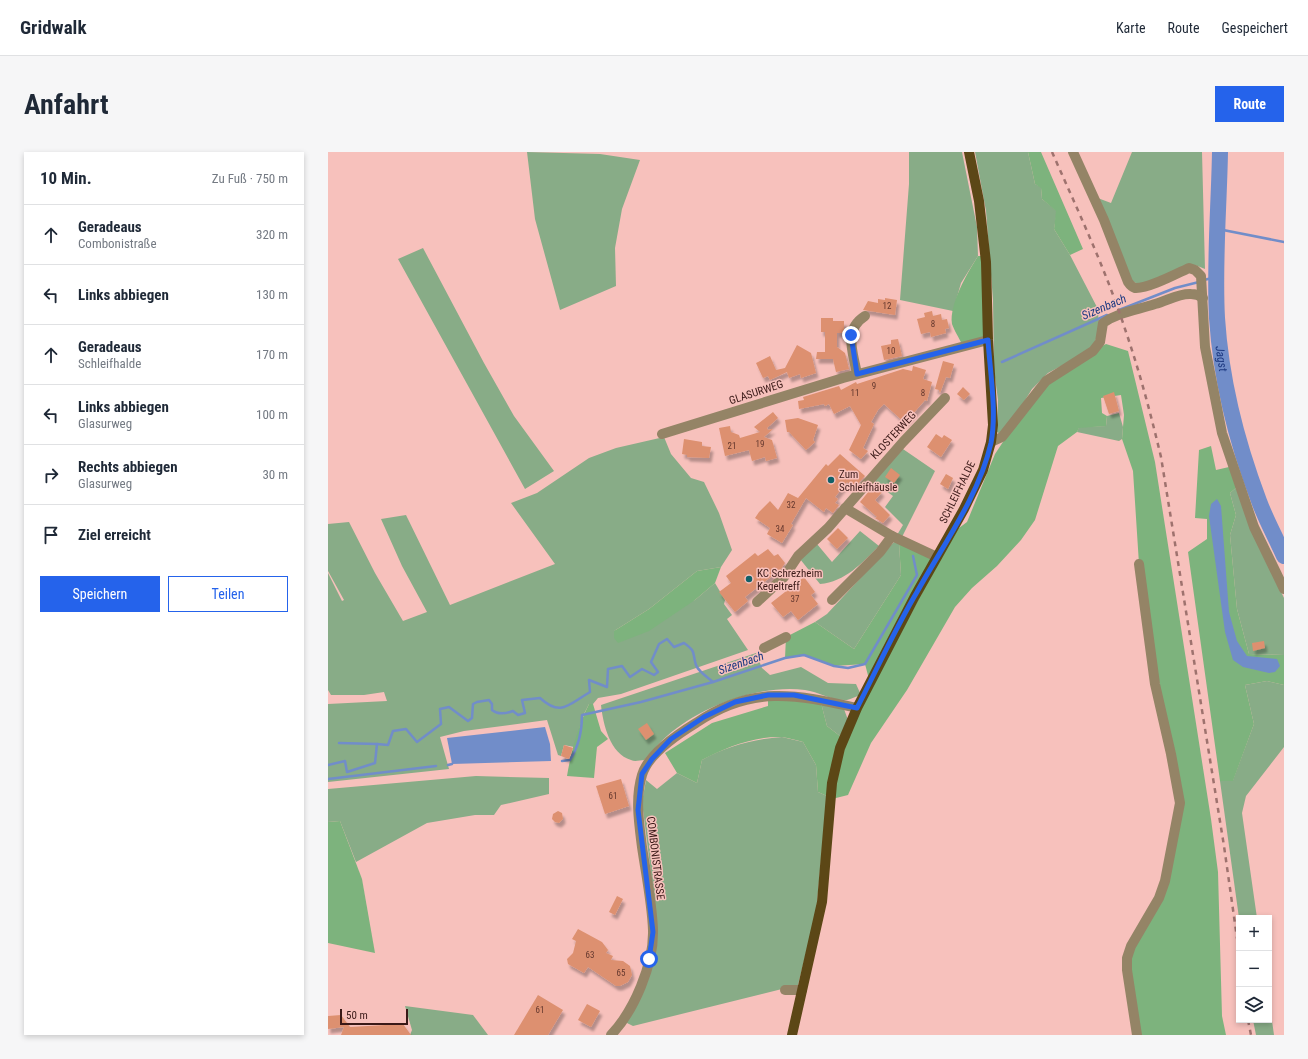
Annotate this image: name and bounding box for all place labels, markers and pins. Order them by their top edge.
place label: Zum Schleifhäusle [839,468,897,494]
marker: Zum Schleifhäusle [826,475,836,485]
place label: KC Schrezheim Kegeltreff [757,567,822,593]
marker: KC Schrezheim Kegeltreff [744,574,754,584]

